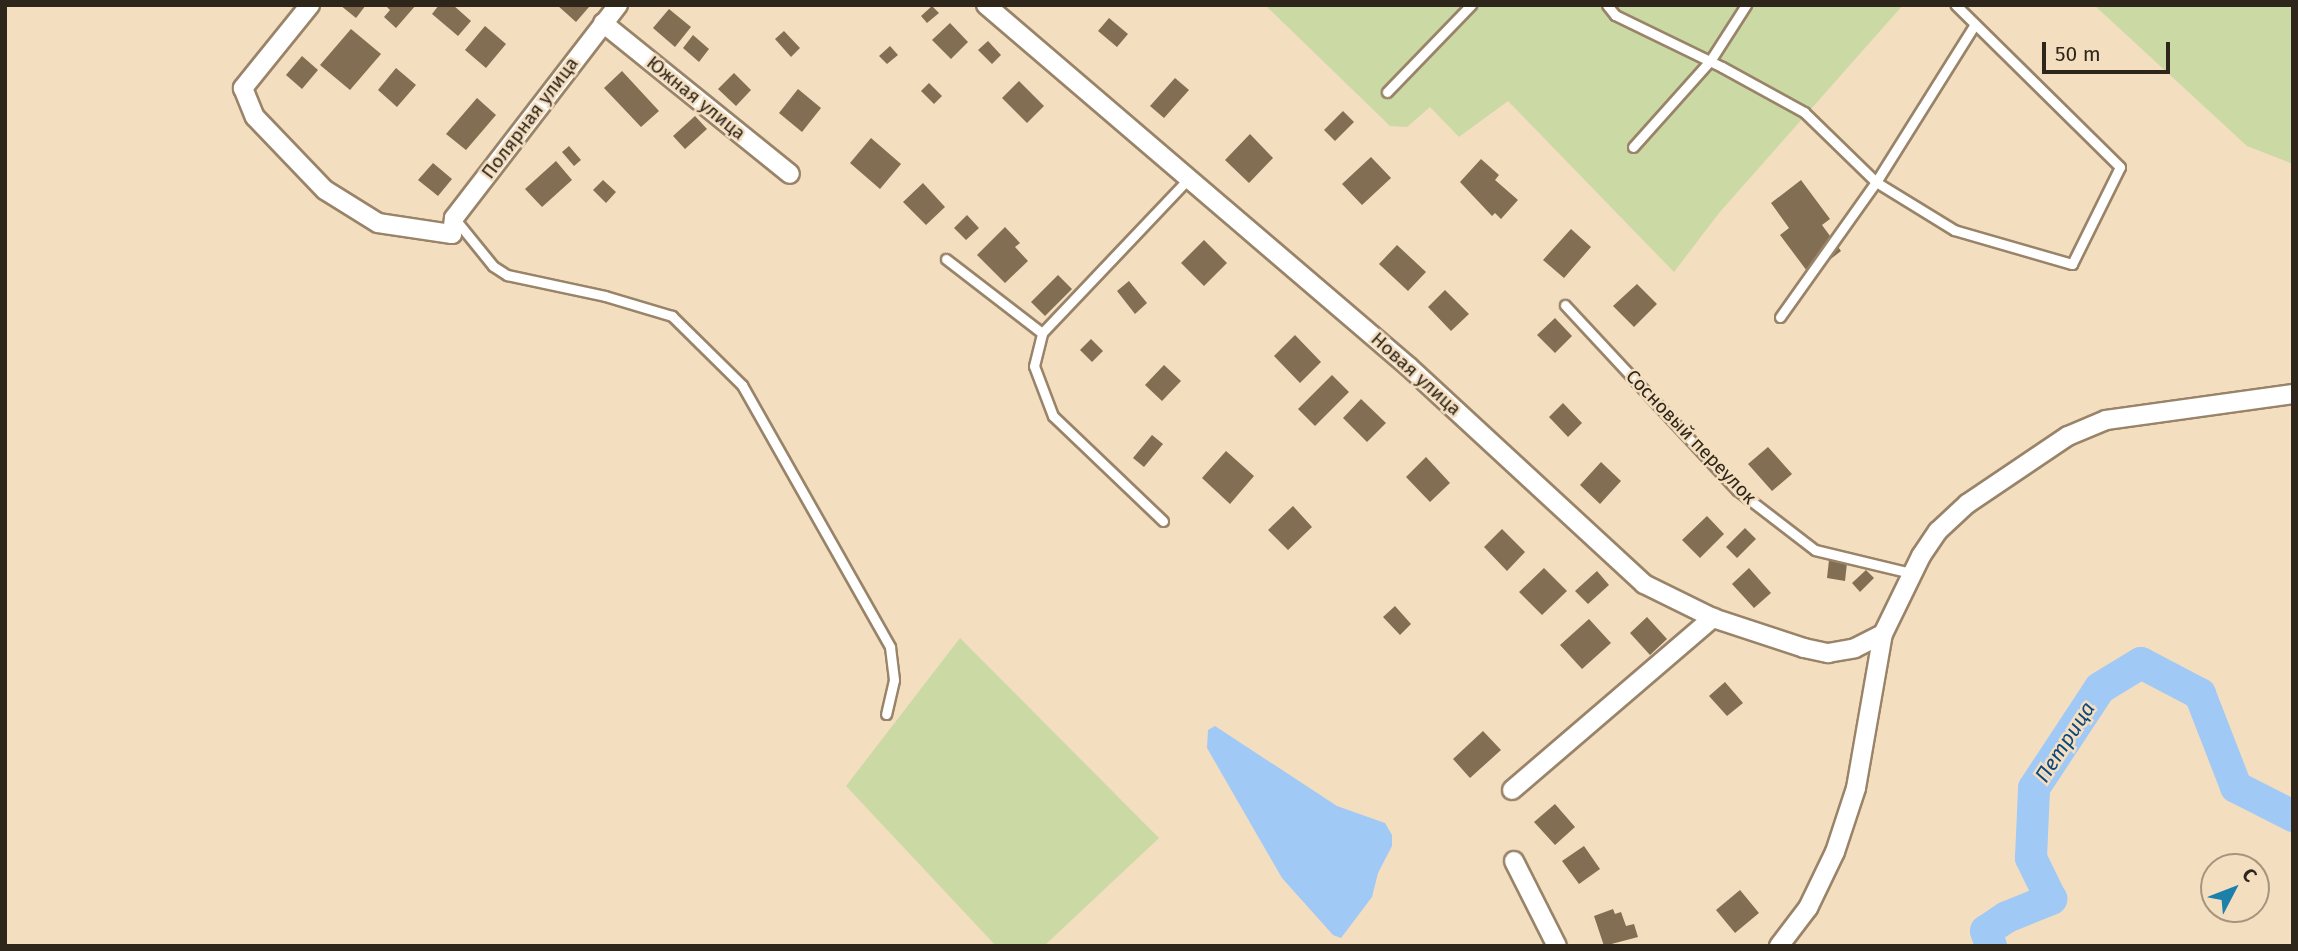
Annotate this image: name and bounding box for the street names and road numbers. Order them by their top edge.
street label: Южная улица [642,51,750,145]
street label: Полярная улица [477,53,583,183]
street label: Новая улица [1366,328,1466,420]
street label: Сосновый переулок [1621,365,1761,509]

